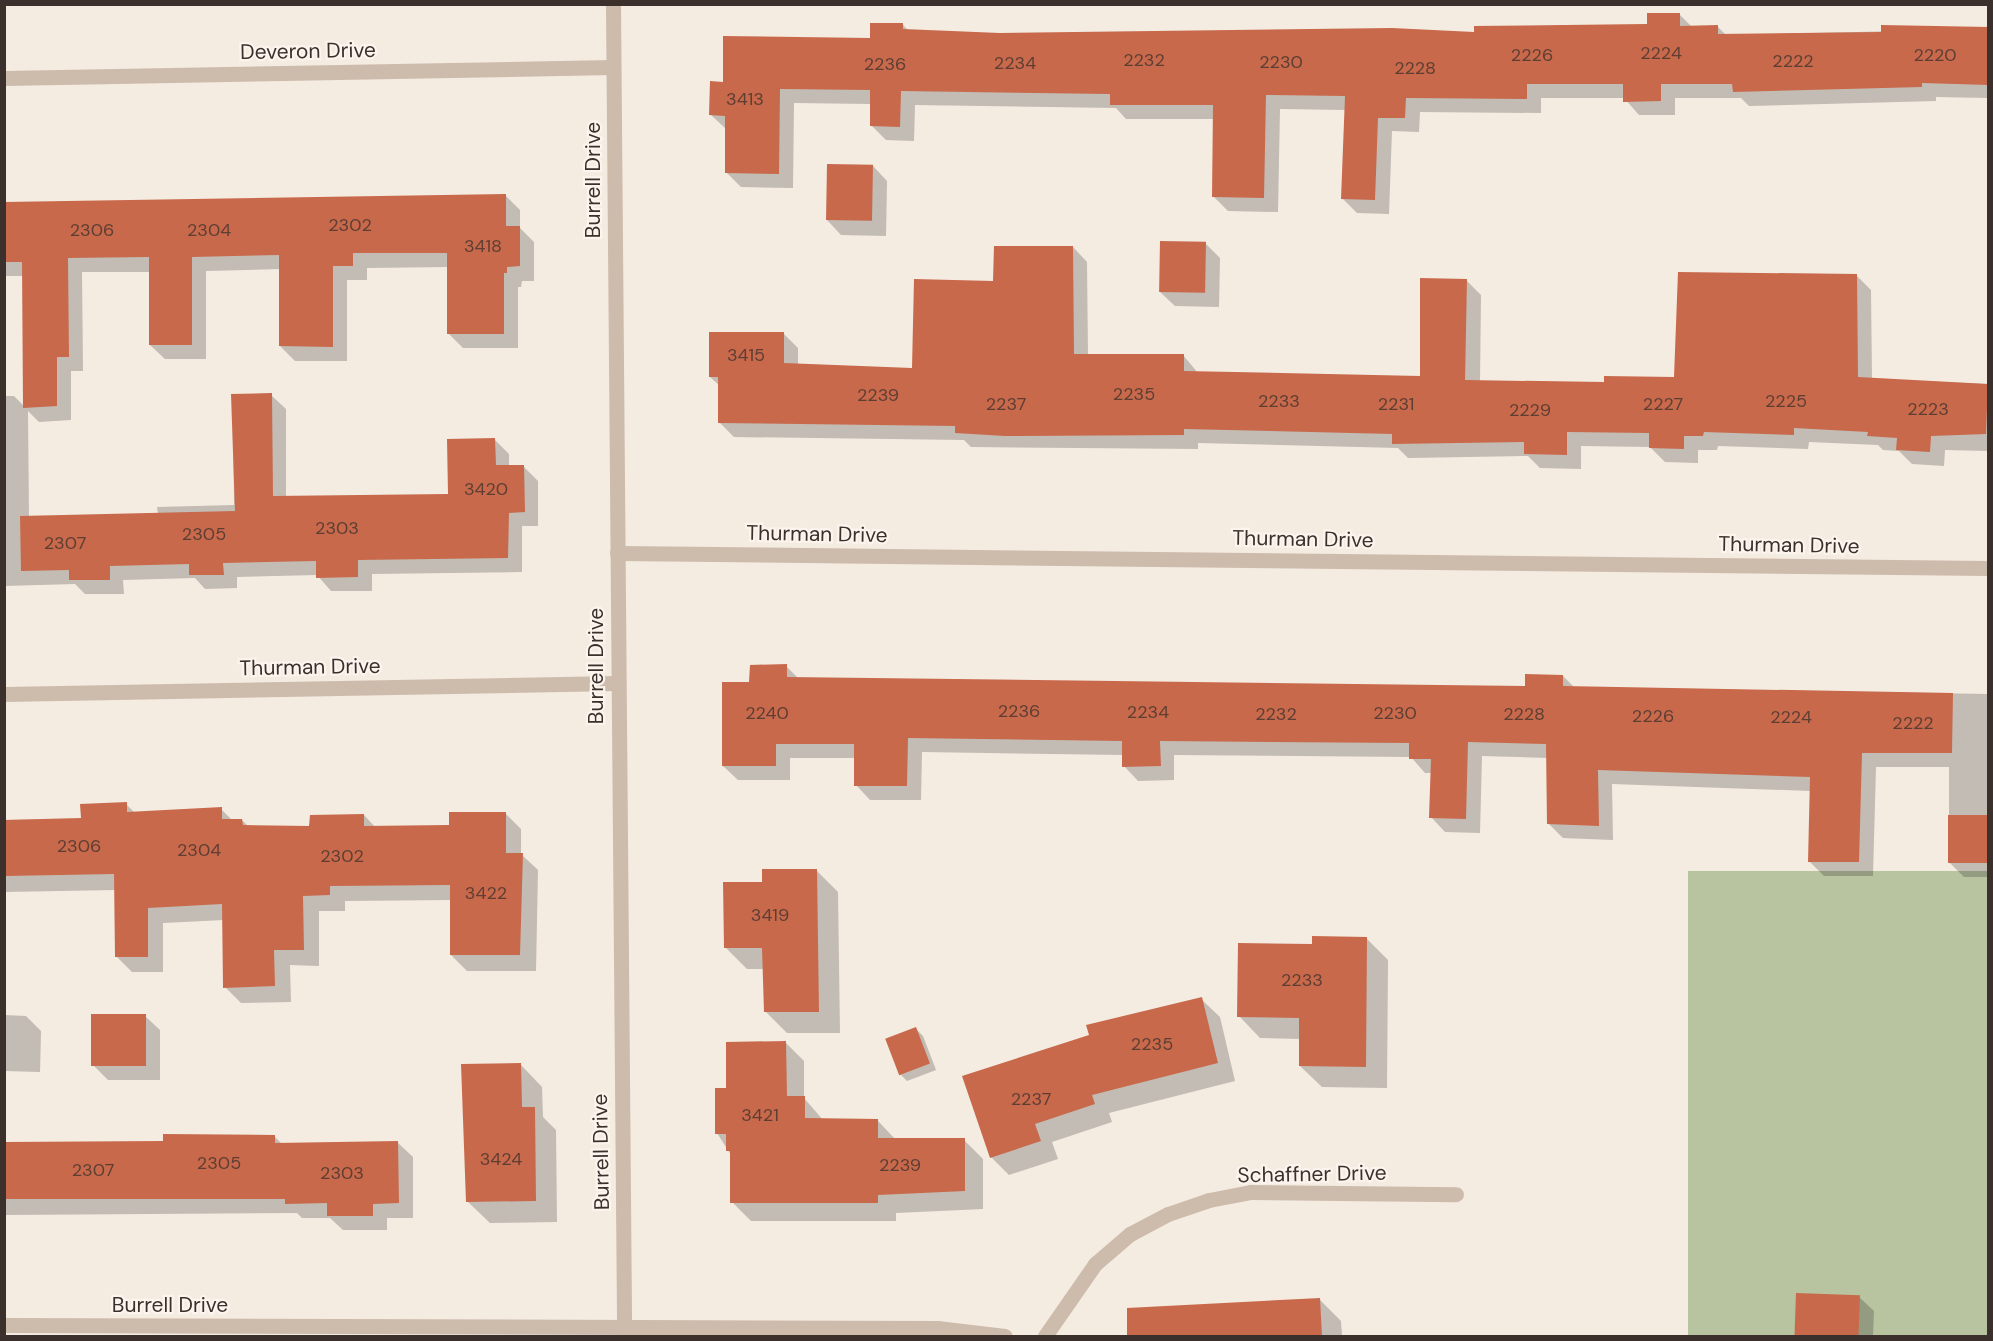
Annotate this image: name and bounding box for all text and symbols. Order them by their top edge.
street label: Deveron Drive [240,37,376,65]
house number: 2224 [1640,42,1682,64]
house number: 2226 [1511,44,1553,66]
house number: 2220 [1913,44,1957,66]
house number: 2232 [1123,49,1165,71]
house number: 2222 [1772,50,1814,72]
house number: 2230 [1259,51,1303,73]
house number: 2234 [994,52,1036,74]
house number: 2236 [864,53,906,75]
house number: 2228 [1394,57,1436,79]
house number: 3413 [726,88,764,110]
street label: Burrell Drive [580,122,606,238]
house number: 2302 [328,214,372,236]
house number: 2306 [70,219,114,241]
house number: 2304 [187,219,231,241]
house number: 3418 [464,235,502,257]
house number: 3415 [727,344,765,366]
house number: 2235 [1113,383,1155,405]
house number: 2239 [857,384,899,406]
house number: 2233 [1258,390,1300,412]
house number: 2225 [1765,390,1807,412]
house number: 2237 [986,393,1026,415]
house number: 2231 [1378,393,1414,415]
house number: 2227 [1643,393,1683,415]
house number: 2223 [1907,398,1949,420]
house number: 2229 [1509,399,1551,421]
house number: 3420 [464,478,508,500]
house number: 2303 [315,517,359,539]
street label: Thurman Drive [746,520,888,548]
house number: 2305 [182,523,226,545]
street label: Thurman Drive [1232,525,1374,553]
street label: Thurman Drive [1718,531,1860,559]
house number: 2307 [44,532,86,554]
street label: Burrell Drive [583,608,609,724]
street label: Thurman Drive [239,653,381,681]
house number: 2236 [998,700,1040,722]
house number: 2234 [1127,701,1169,723]
house number: 2240 [745,702,789,724]
house number: 2230 [1373,702,1417,724]
house number: 2232 [1255,703,1297,725]
house number: 2228 [1503,703,1545,725]
house number: 2226 [1632,705,1674,727]
house number: 2224 [1770,706,1812,728]
house number: 2222 [1892,712,1934,734]
house number: 2306 [57,835,101,857]
house number: 2304 [177,839,221,861]
house number: 2302 [320,845,364,867]
house number: 3422 [465,882,507,904]
house number: 3419 [751,904,789,926]
house number: 2233 [1281,969,1323,991]
house number: 2235 [1131,1033,1173,1055]
house number: 2237 [1011,1088,1051,1110]
street label: Burrell Drive [587,1094,615,1210]
house number: 3421 [741,1104,779,1126]
house number: 3424 [480,1148,522,1170]
house number: 2305 [197,1152,241,1174]
house number: 2239 [879,1154,921,1176]
house number: 2307 [72,1159,114,1181]
street label: Schaffner Drive [1237,1160,1387,1188]
house number: 2303 [320,1162,364,1184]
street label: Burrell Drive [112,1292,228,1318]

